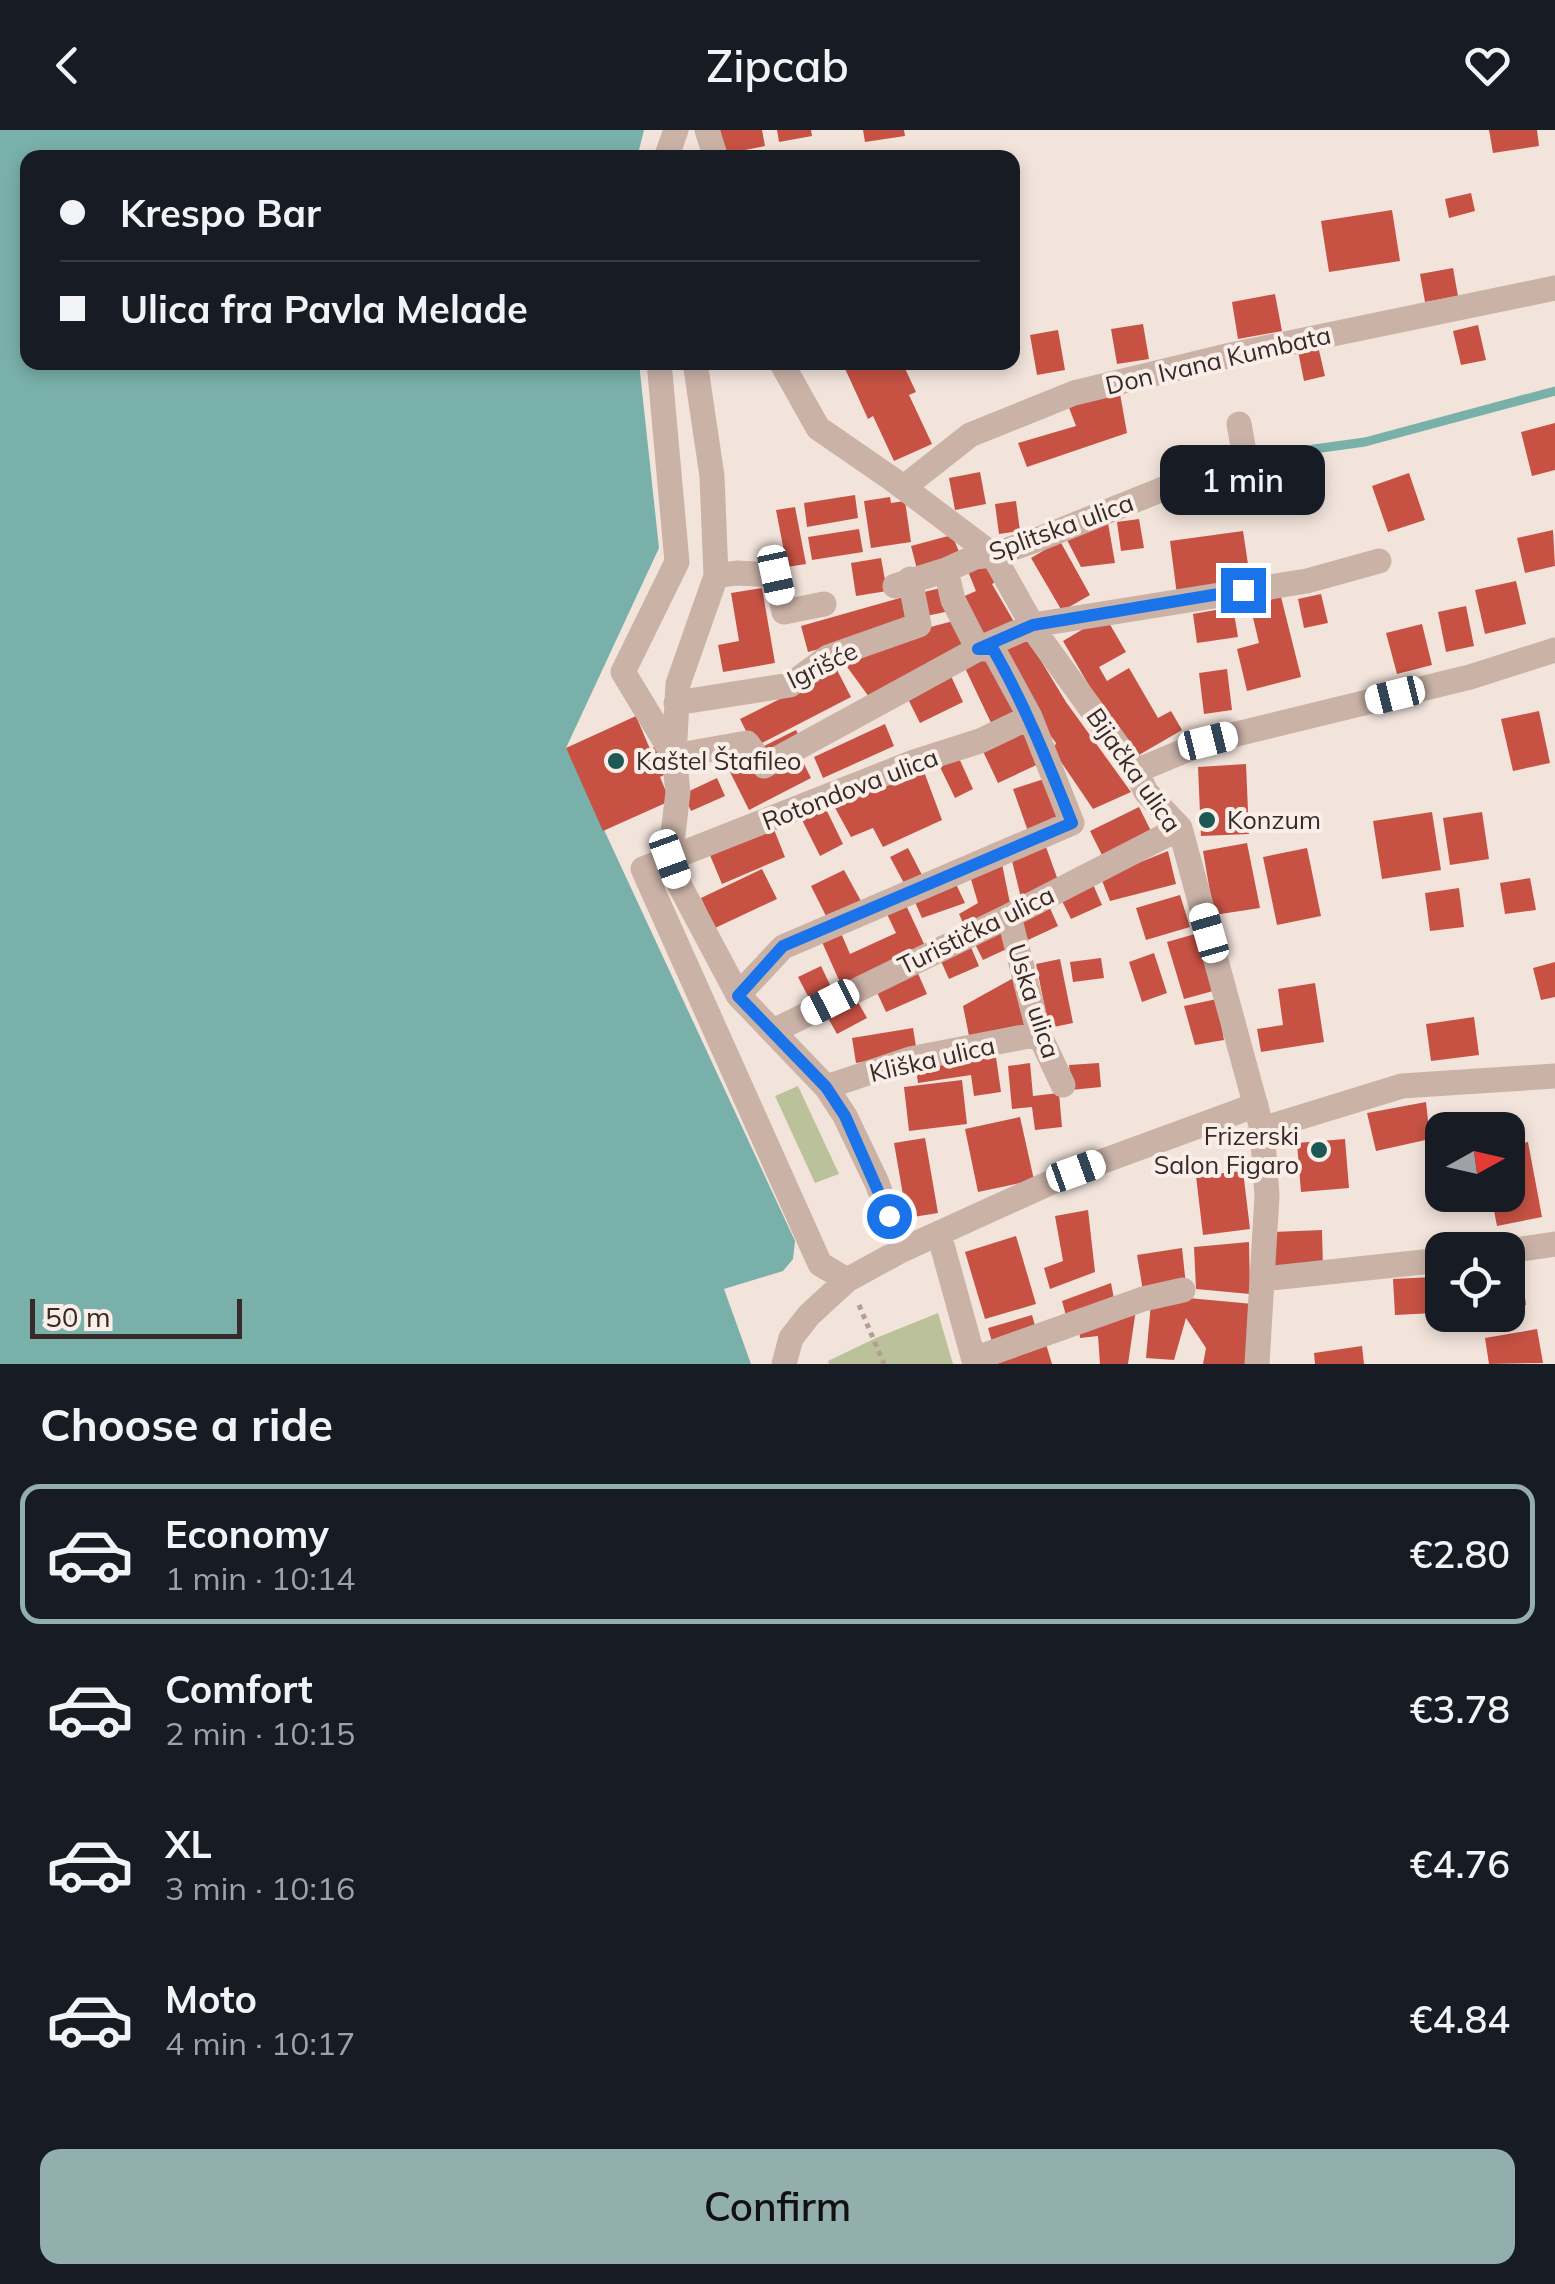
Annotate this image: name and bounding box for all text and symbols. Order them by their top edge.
text: Zipcab [706,37,849,93]
icon: back [40,38,95,93]
icon: heart [1460,38,1515,93]
text: Krespo Bar [120,189,321,237]
text: Ulica fra Pavla Melade [120,285,528,333]
street label: Don Ivana Kumbata [1102,318,1334,401]
callout: 1 min [1160,445,1326,515]
text: 1 min [1201,460,1284,500]
street label: Splitska ulica [984,486,1137,567]
car [755,543,797,607]
route end [1221,568,1266,613]
street label: Igrišće [781,634,862,695]
car [1362,673,1428,717]
street label: Bijačka ulica [1080,702,1188,838]
car [1175,719,1241,763]
street label: Rotondova ulica [757,741,942,836]
place label: Kaštel Štafileo [636,745,801,776]
marker: Kaštel Štafileo [605,750,627,772]
place label: Konzum [1227,804,1321,835]
marker: Konzum [1196,809,1218,831]
car [646,826,694,892]
street label: Turistička ulica [893,878,1059,981]
car [1186,900,1232,966]
street label: Uska ulica [1001,940,1068,1062]
car [796,975,864,1029]
street label: Kliška ulica [866,1029,998,1088]
north arrow [1425,1112,1525,1212]
map controls [1425,1112,1525,1332]
place label: Frizerski Salon Figaro [1154,1120,1299,1180]
marker: Frizerski Salon Figaro [1308,1139,1330,1161]
car [1043,1147,1109,1195]
route start [867,1194,912,1239]
button: locate [1425,1232,1525,1332]
scale bar [30,1294,242,1338]
text: 50 m [45,1299,111,1334]
text: Choose a ride [40,1396,333,1452]
icon: car [45,1509,135,1599]
text: Economy [165,1510,329,1558]
text: €2.80 [1410,1530,1510,1578]
text: 1 min · 10:14 [165,1558,355,1598]
icon: car [45,1664,135,1754]
text: Comfort [165,1665,313,1713]
text: €3.78 [1410,1685,1510,1733]
text: 2 min · 10:15 [165,1713,355,1753]
icon: car [45,1819,135,1909]
text: XL [165,1820,212,1868]
text: €4.76 [1410,1840,1510,1888]
text: 3 min · 10:16 [165,1868,355,1908]
icon: car [45,1974,135,2064]
text: Moto [165,1975,257,2023]
text: €4.84 [1410,1995,1510,2043]
text: 4 min · 10:17 [165,2023,355,2063]
button: Confirm [40,2149,1515,2264]

